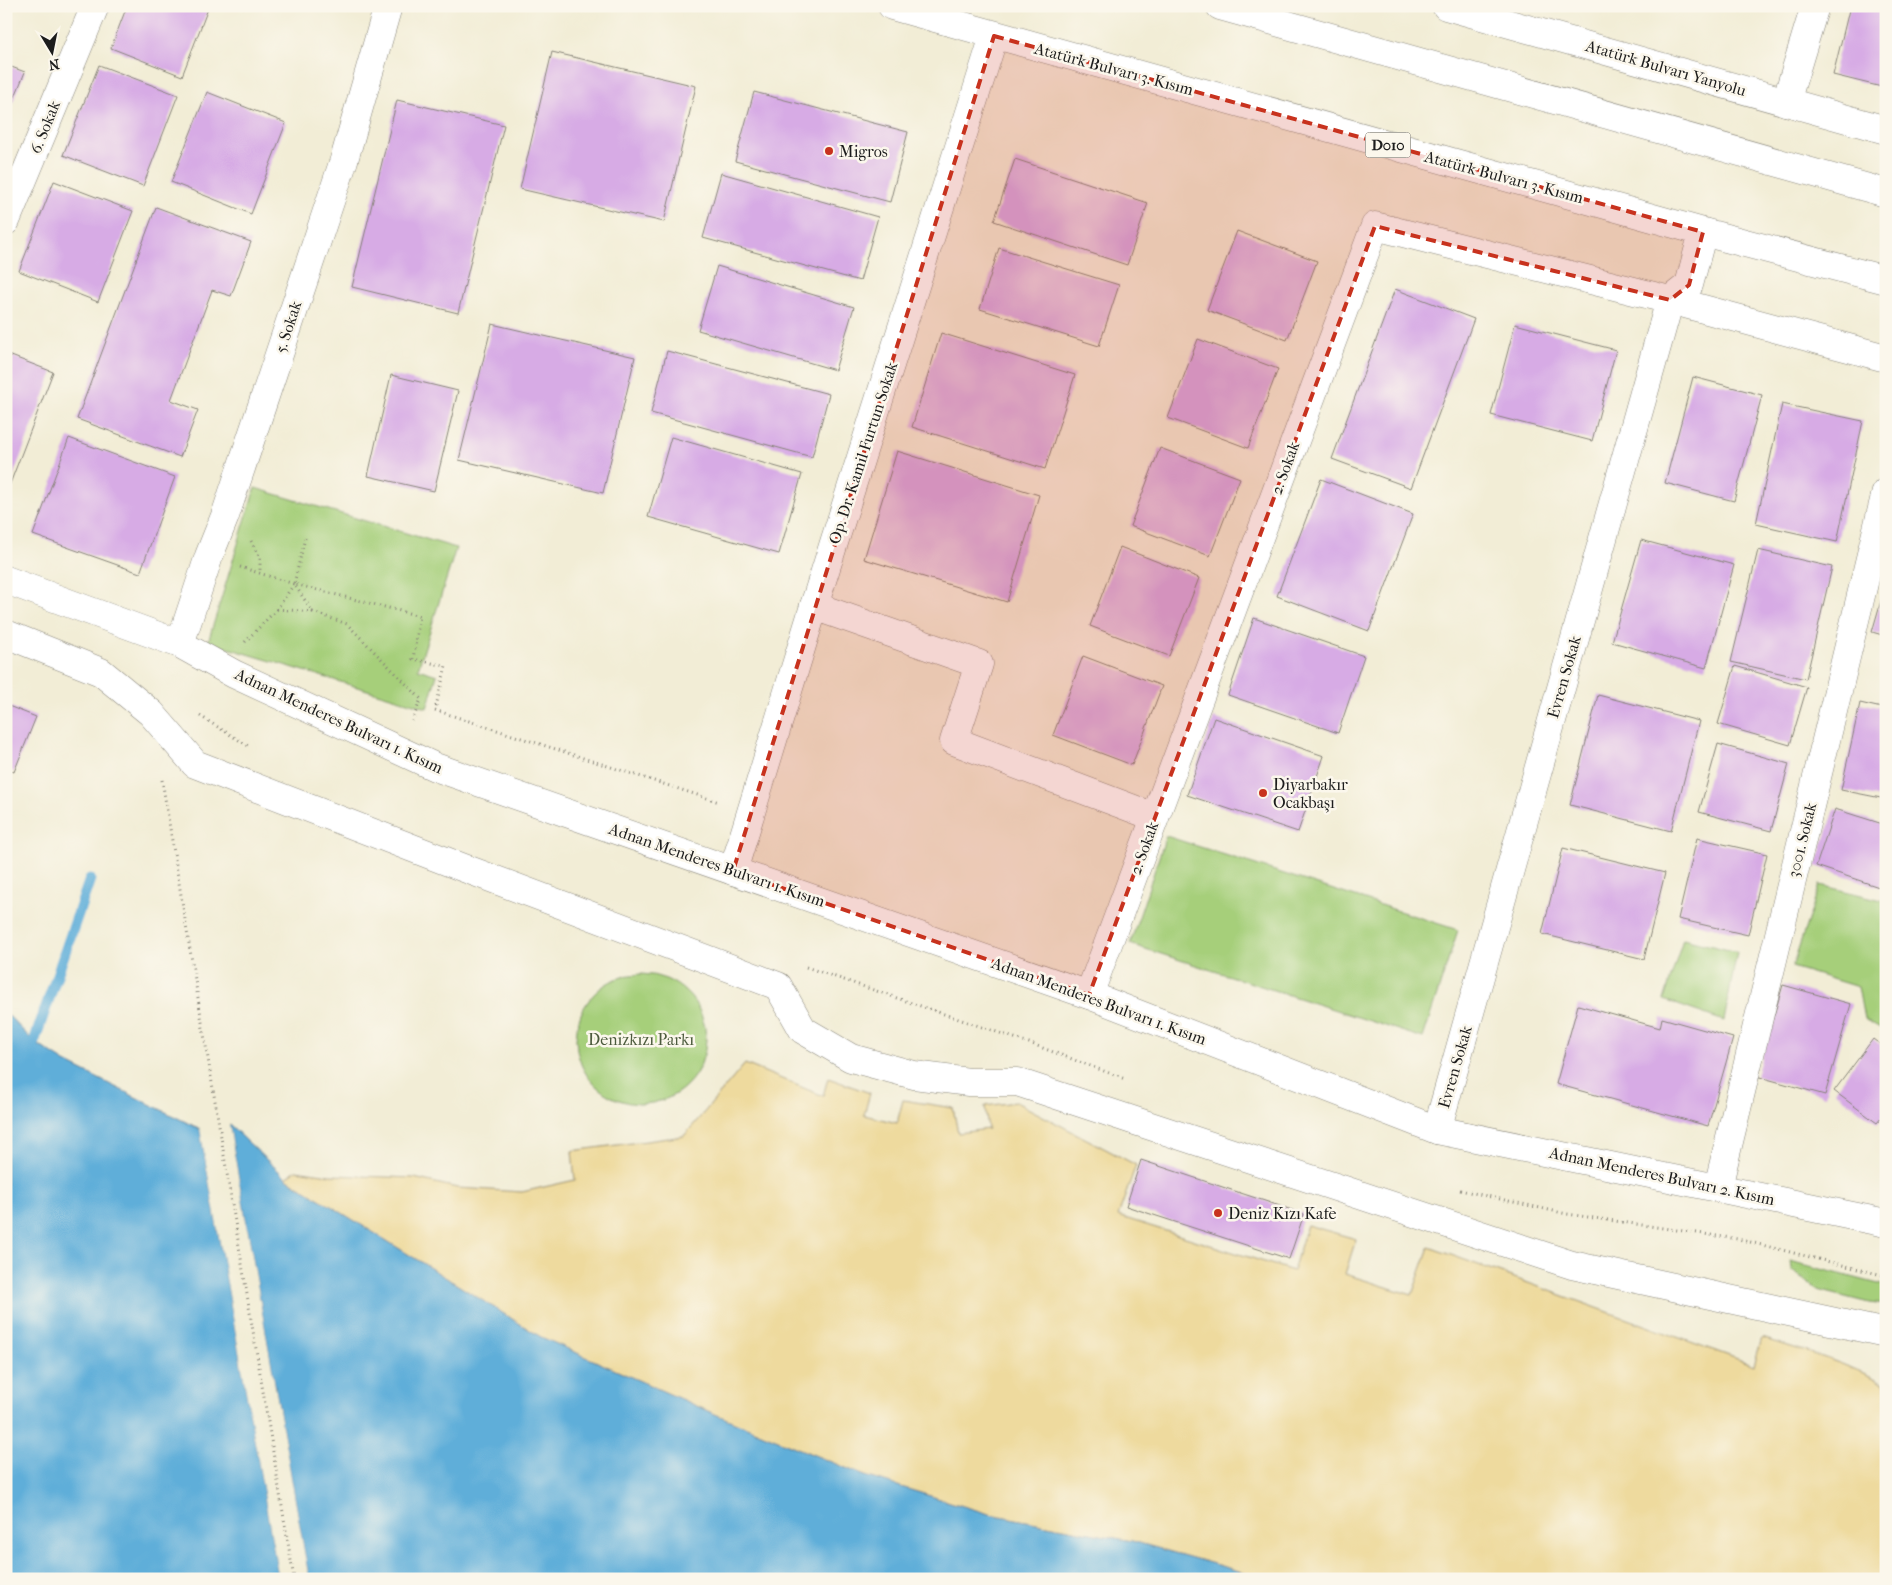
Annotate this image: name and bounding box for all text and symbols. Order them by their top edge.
north arrow [28,28,78,78]
street label: Atatürk Bulvarı Yanyolu [1583,36,1748,100]
street label: Atatürk Bulvarı 3. Kısım [1032,38,1196,100]
text: N [47,55,61,74]
street label: 6. Sokak [26,97,64,156]
road number: D010 [1366,132,1410,158]
place label: Migros [839,142,888,161]
marker: Migros [823,145,835,157]
street label: Atatürk Bulvarı 3. Kısım [1422,146,1586,208]
street label: 5. Sokak [271,298,306,355]
street label: Op. Dr. Kamil Furtun Sokak [825,359,902,546]
street label: 2. Sokak [1267,438,1304,497]
street label: Evren Sokak [1543,633,1585,720]
street label: Adnan Menderes Bulvarı 1. Kısım [231,664,447,778]
place label: Diyarbakır Ocakbaşı [1273,775,1348,813]
marker: Diyarbakır Ocakbaşı [1257,787,1269,799]
street label: 3001. Sokak [1784,800,1821,879]
street label: 2. Sokak [1126,818,1163,877]
street label: Adnan Menderes Bulvarı 1. Kısım [606,819,828,911]
street label: Adnan Menderes Bulvarı 1. Kısım [988,953,1210,1049]
street label: Evren Sokak [1434,1023,1476,1110]
park label: Denizkızı Parkı [588,1030,694,1049]
street label: Adnan Menderes Bulvarı 2. Kısım [1547,1143,1777,1209]
place label: Deniz Kızı Kafe [1228,1204,1336,1223]
marker: Deniz Kızı Kafe [1212,1207,1224,1219]

